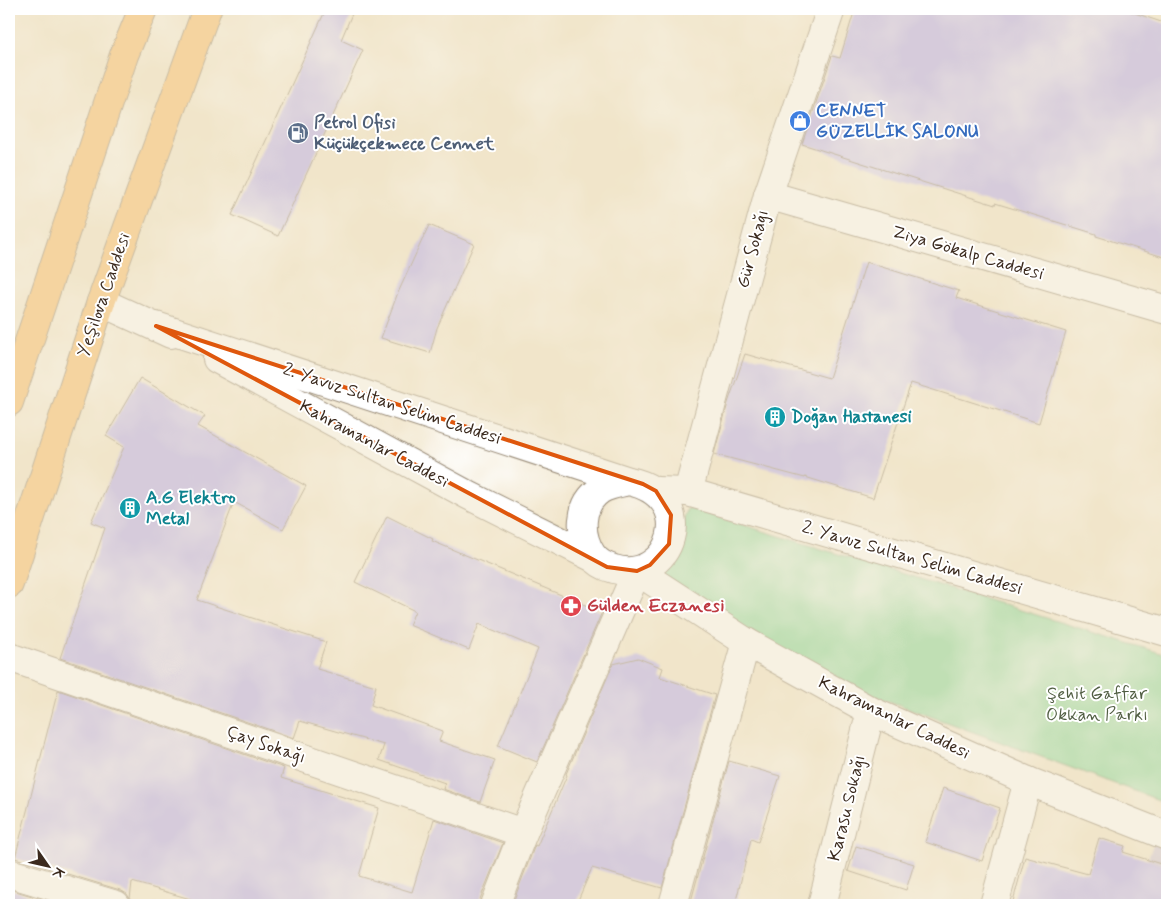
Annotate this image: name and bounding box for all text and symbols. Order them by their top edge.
place label: CENNET GÜZELLİK SALONU [816,99,979,144]
shop icon: CENNET GÜZELLİK SALONU [788,109,812,133]
place label: Petrol Ofisi Küçükçekmece Cennet [314,111,495,156]
fuel station icon: Petrol Ofisi Küçükçekmece Cennet [286,121,310,145]
street label: Gür Sokağı [731,207,775,291]
street label: Ziya Gökalp Caddesi [889,220,1047,286]
street label: Yeşilova Caddesi [72,230,136,360]
street label: 2. Yavuz Sultan Selim Caddesi [280,357,504,451]
street label: Kahramanlar Caddesi [295,394,453,494]
building icon: Doğan Hastanesi [763,405,787,429]
place label: Doğan Hastanesi [791,405,912,429]
place label: A.G Elektro Metal [146,486,236,531]
building icon: A.G Elektro Metal [118,496,142,520]
street label: 2. Yavuz Sultan Selim Caddesi [799,515,1025,601]
pharmacy icon: Gülden Eczanesi [559,594,583,618]
place label: Gülden Eczanesi [587,594,724,618]
street label: Kahramanlar Caddesi [814,671,974,765]
park label: Şehit Gaffar Okkan Parkı [1046,682,1148,727]
street label: Çay Sokağı [223,720,309,770]
street label: Karasu Sokağı [822,752,872,864]
north arrow [22,842,72,892]
text: K [47,864,68,883]

